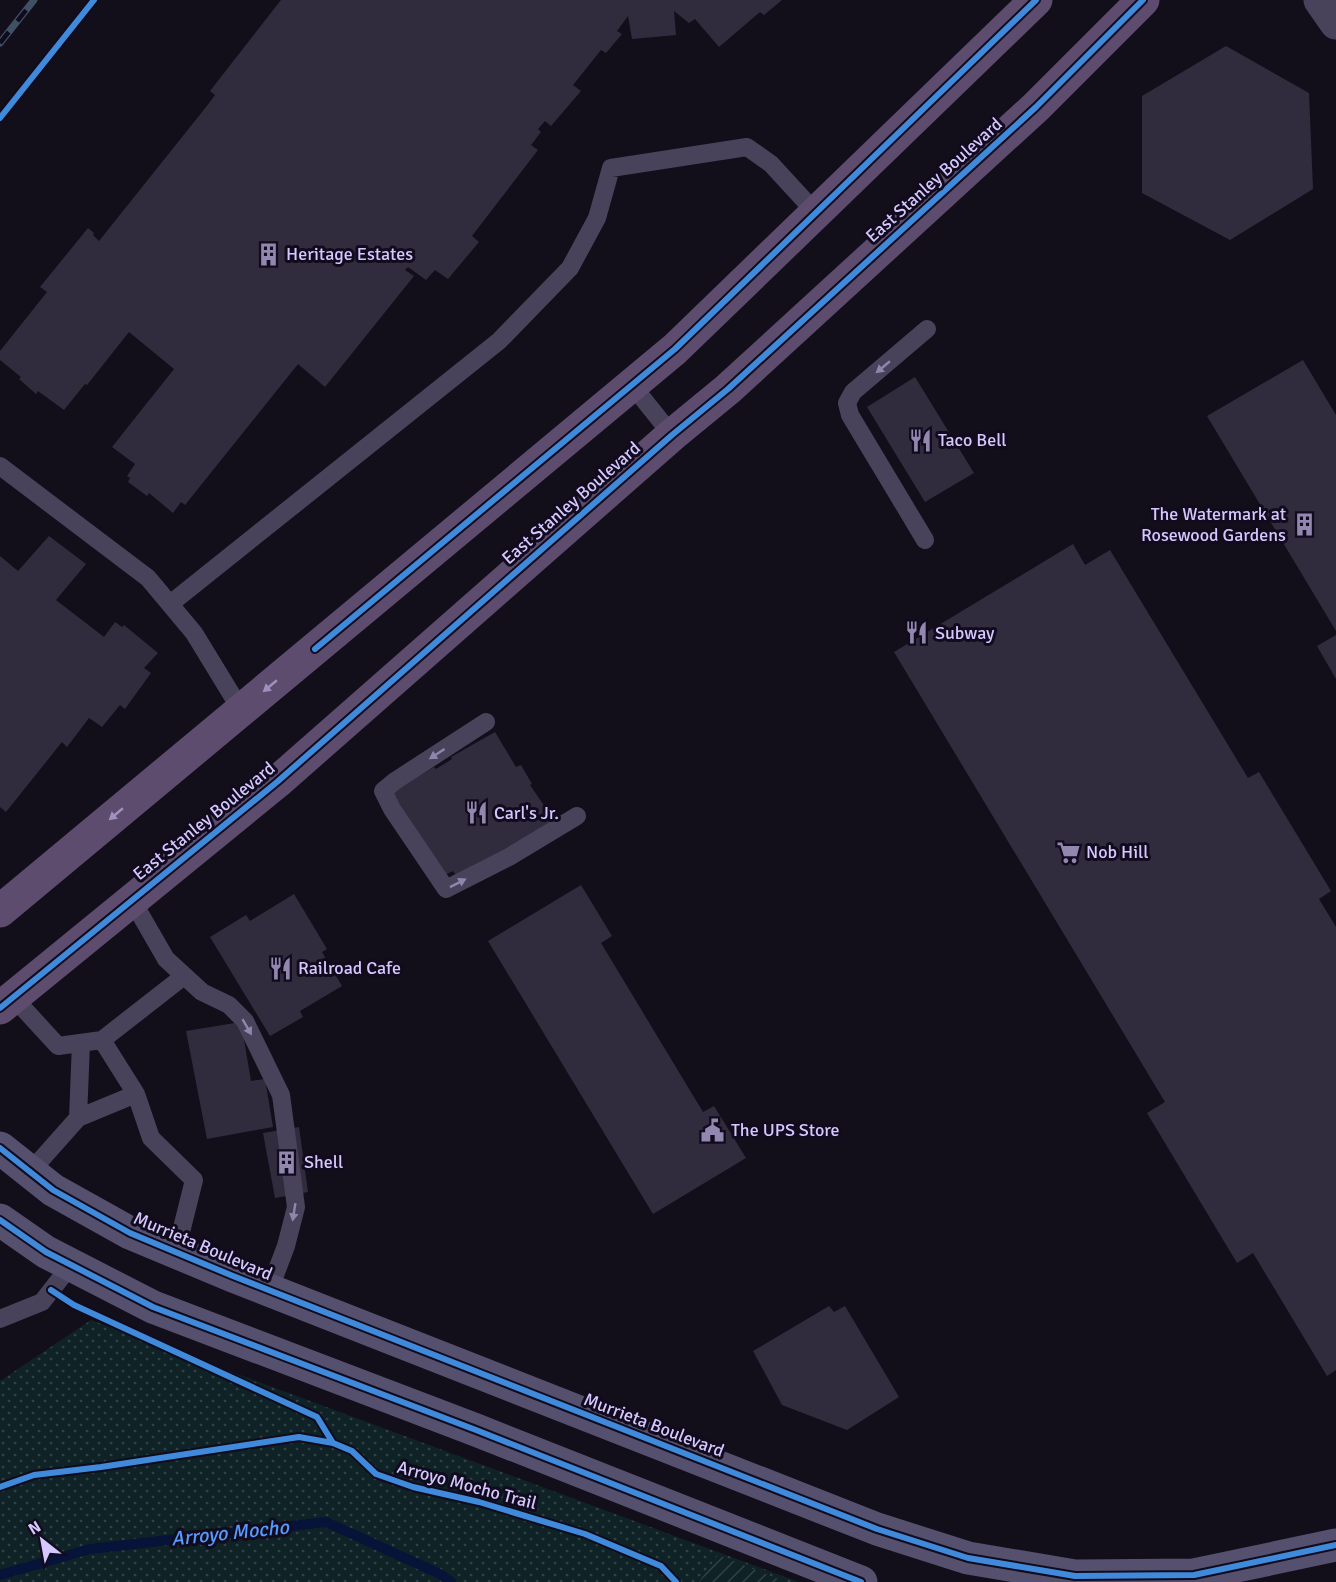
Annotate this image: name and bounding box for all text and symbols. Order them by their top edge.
street label: East Stanley Boulevard [861,113,1007,247]
building icon: Heritage Estates [255,241,281,267]
place label: Heritage Estates [286,243,413,265]
one-way arrow [876,360,891,373]
restaurant icon: Taco Bell [907,427,933,453]
place label: Taco Bell [938,429,1007,451]
street label: East Stanley Boulevard [497,437,645,569]
place label: The Watermark at Rosewood Gardens [1141,503,1286,546]
building icon: The Watermark at Rosewood Gardens [1291,511,1317,537]
restaurant icon: Subway [904,620,930,646]
place label: Subway [935,622,995,644]
one-way arrow [262,680,277,692]
one-way arrow [429,748,445,759]
street label: East Stanley Boulevard [129,757,279,885]
restaurant icon: Carl's Jr. [463,800,489,826]
place label: Carl's Jr. [494,802,559,824]
one-way arrow [109,807,124,820]
supermarket icon: Nob Hill [1055,839,1081,865]
place label: Nob Hill [1086,841,1148,863]
one-way arrow [449,878,466,887]
restaurant icon: Railroad Cafe [267,955,293,981]
place label: Railroad Cafe [298,957,401,979]
one-way arrow [242,1019,252,1036]
public building icon: The UPS Store [700,1117,726,1143]
place label: The UPS Store [731,1119,840,1141]
building icon: Shell [273,1149,299,1175]
place label: Shell [304,1151,343,1173]
one-way arrow [289,1203,298,1222]
street label: Murrieta Boulevard [130,1207,276,1285]
street label: Murrieta Boulevard [581,1388,727,1462]
street label: Arroyo Mocho Trail [395,1456,539,1514]
north arrow [12,1510,72,1570]
water label: Arroyo Mocho [170,1514,291,1552]
text: N [25,1517,45,1539]

